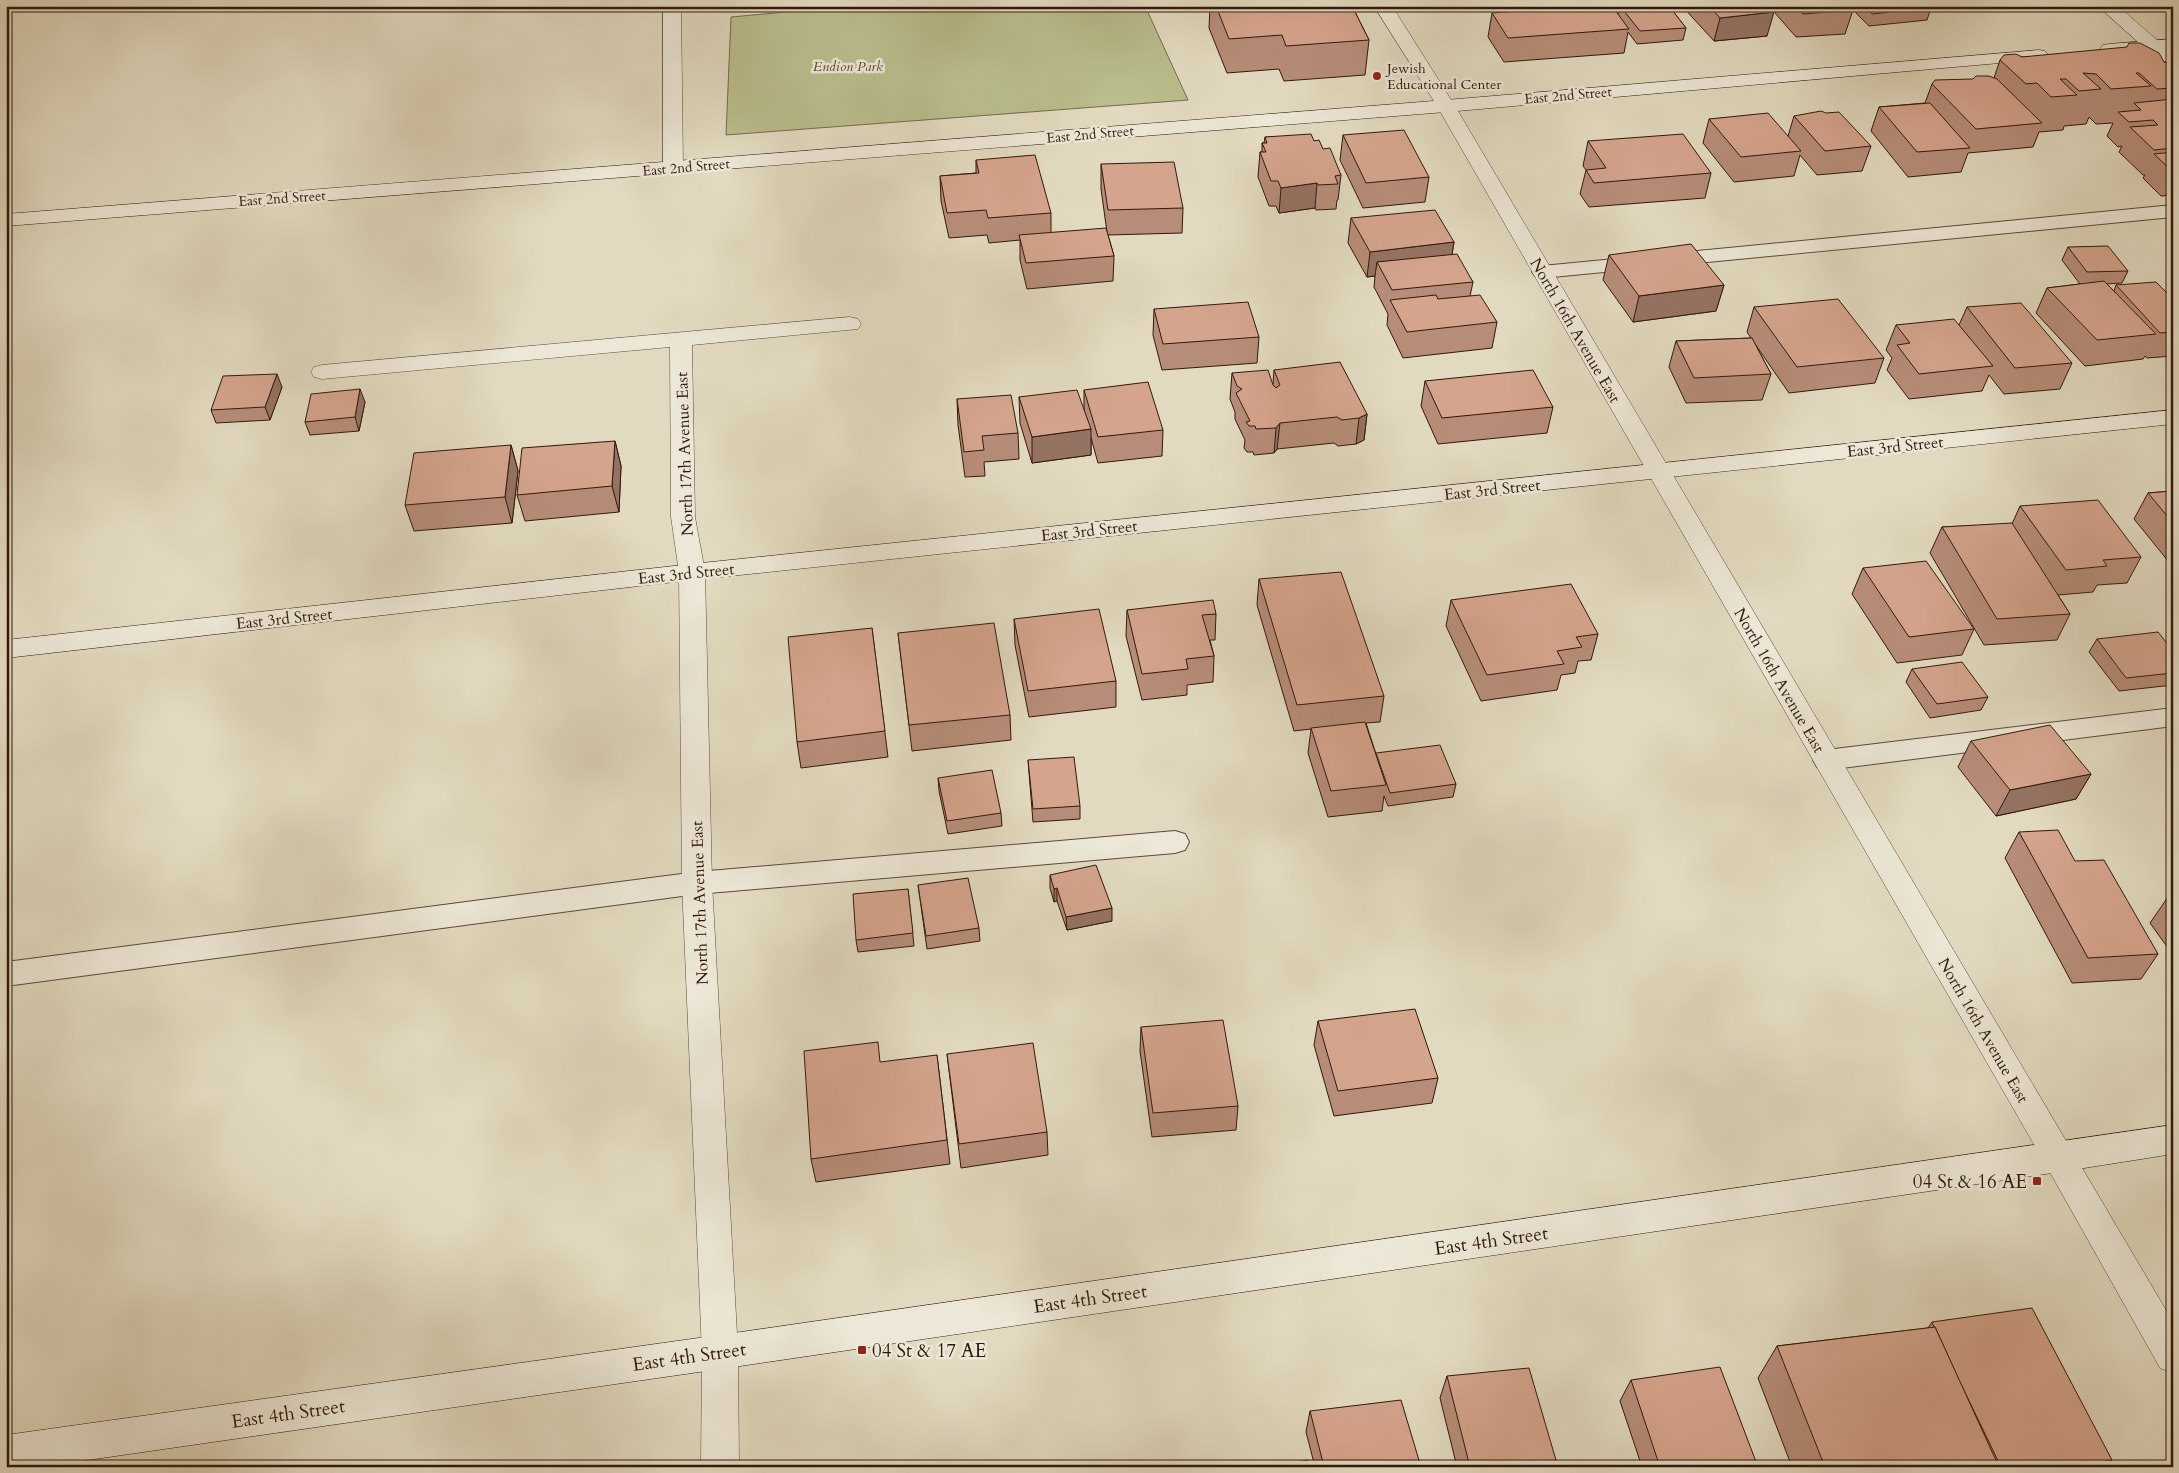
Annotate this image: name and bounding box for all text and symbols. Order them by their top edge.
park label: Endion Park [813,57,883,76]
place label: Jewish Educational Center [1385,59,1502,94]
marker: Jewish Educational Center [1371,70,1383,82]
street label: East 2nd Street [1524,82,1613,109]
street label: East 2nd Street [1046,121,1135,148]
street label: East 2nd Street [642,154,731,181]
street label: East 2nd Street [238,186,327,211]
street label: North 16th Avenue East [1525,254,1626,407]
street label: North 17th Avenue East [671,372,699,536]
street label: East 3rd Street [1846,431,1944,463]
street label: East 3rd Street [1443,474,1541,506]
street label: East 3rd Street [1040,515,1138,547]
street label: East 3rd Street [637,558,735,590]
street label: East 3rd Street [235,603,333,635]
street label: North 16th Avenue East [1729,604,1830,757]
street label: North 17th Avenue East [686,821,714,985]
street label: North 16th Avenue East [1933,954,2034,1107]
place label: 04 St & 16 AE [1913,1169,2027,1195]
marker: 04 St & 16 AE [2031,1175,2043,1187]
street label: East 4th Street [1433,1220,1550,1262]
street label: East 4th Street [1032,1278,1149,1320]
street label: East 4th Street [631,1336,748,1378]
place label: 04 St & 17 AE [872,1338,986,1364]
marker: 04 St & 17 AE [856,1344,868,1356]
street label: East 4th Street [230,1393,347,1435]

